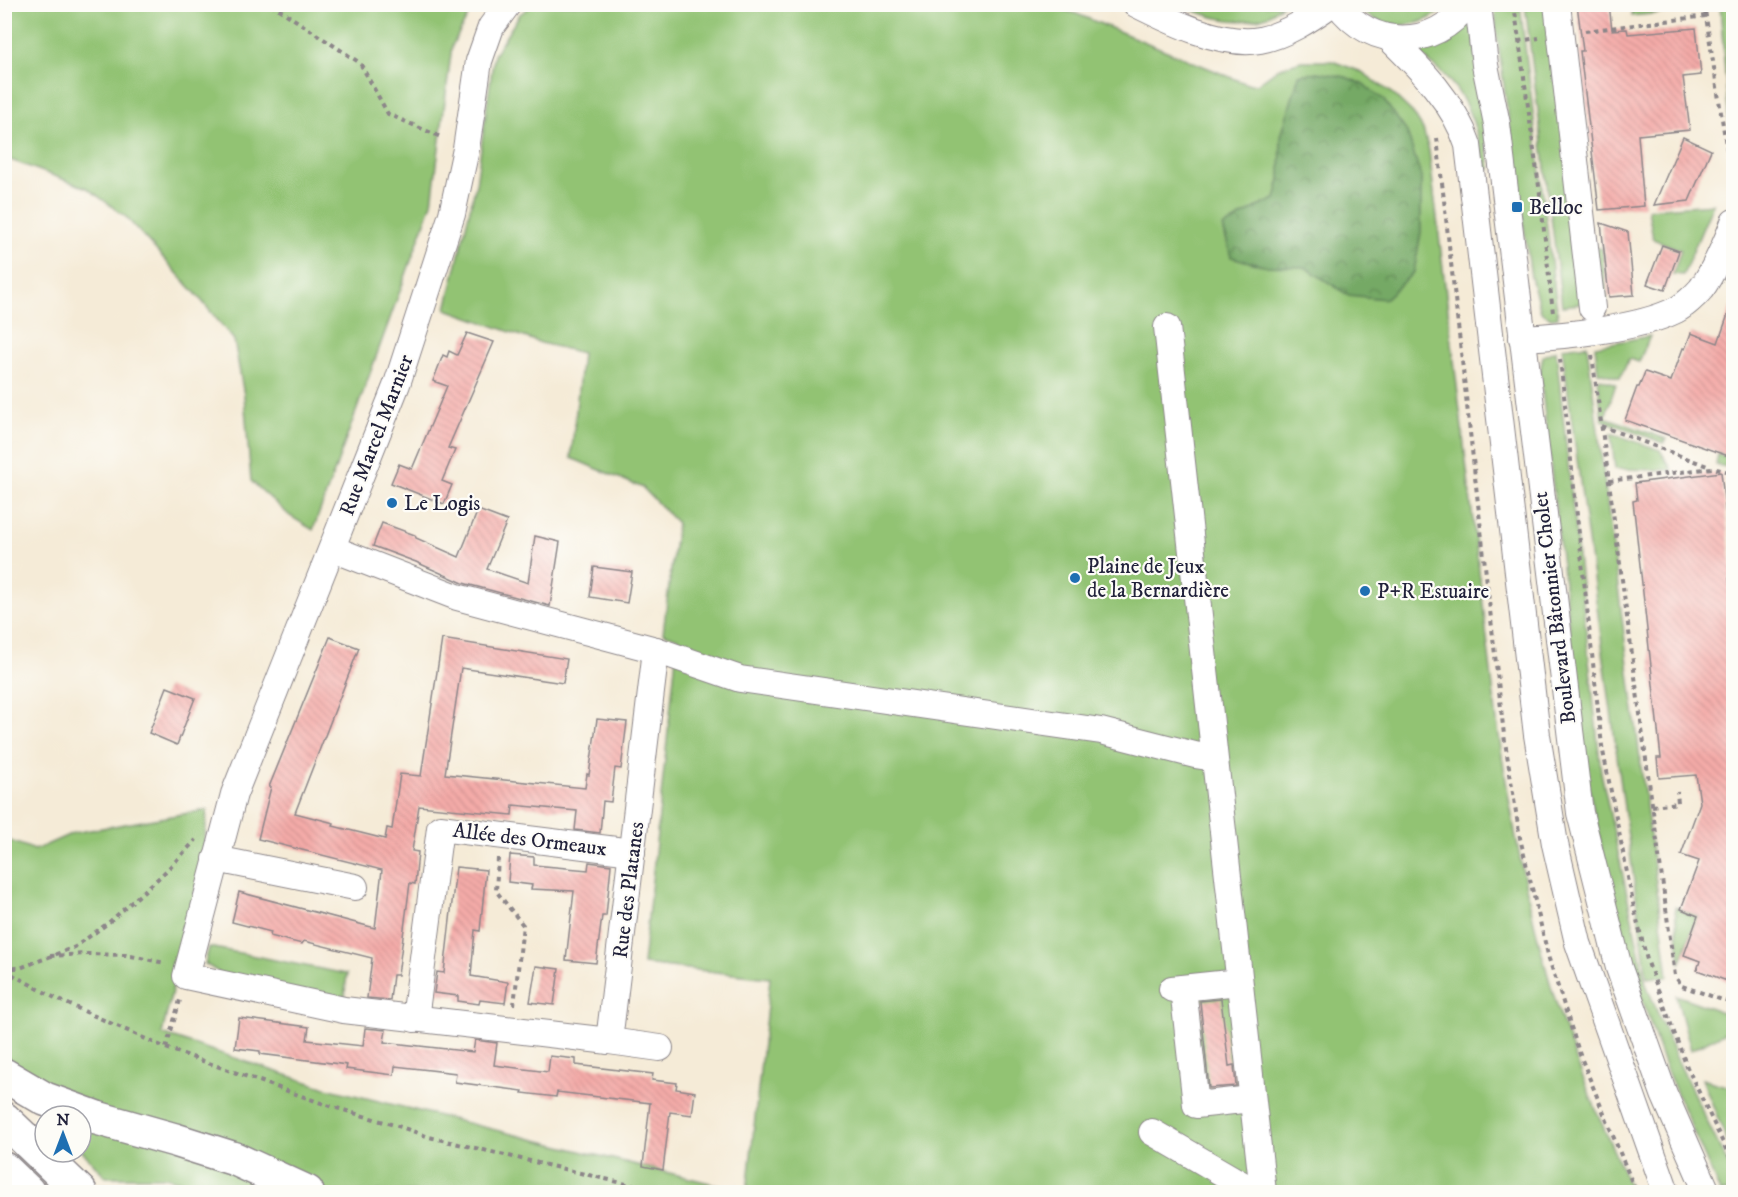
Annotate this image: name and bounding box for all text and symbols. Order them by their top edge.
place label: Belloc [1529,195,1583,221]
marker: Belloc [1510,200,1524,214]
street label: Rue Marcel Marnier [334,351,420,520]
street label: Boulevard Bâtonnier Cholet [1528,490,1582,725]
place label: Le Logis [404,491,480,517]
marker: Le Logis [385,496,399,510]
place label: Plaine de Jeux de la Bernardière [1087,554,1229,604]
marker: Plaine de Jeux de la Bernardière [1068,571,1082,585]
place label: P+R Estuaire [1377,579,1489,605]
marker: P+R Estuaire [1358,584,1372,598]
street label: Allée des Ormeaux [451,818,608,862]
street label: Rue des Platanes [608,820,650,960]
north arrow [33,1104,93,1164]
text: N [56,1110,70,1130]

